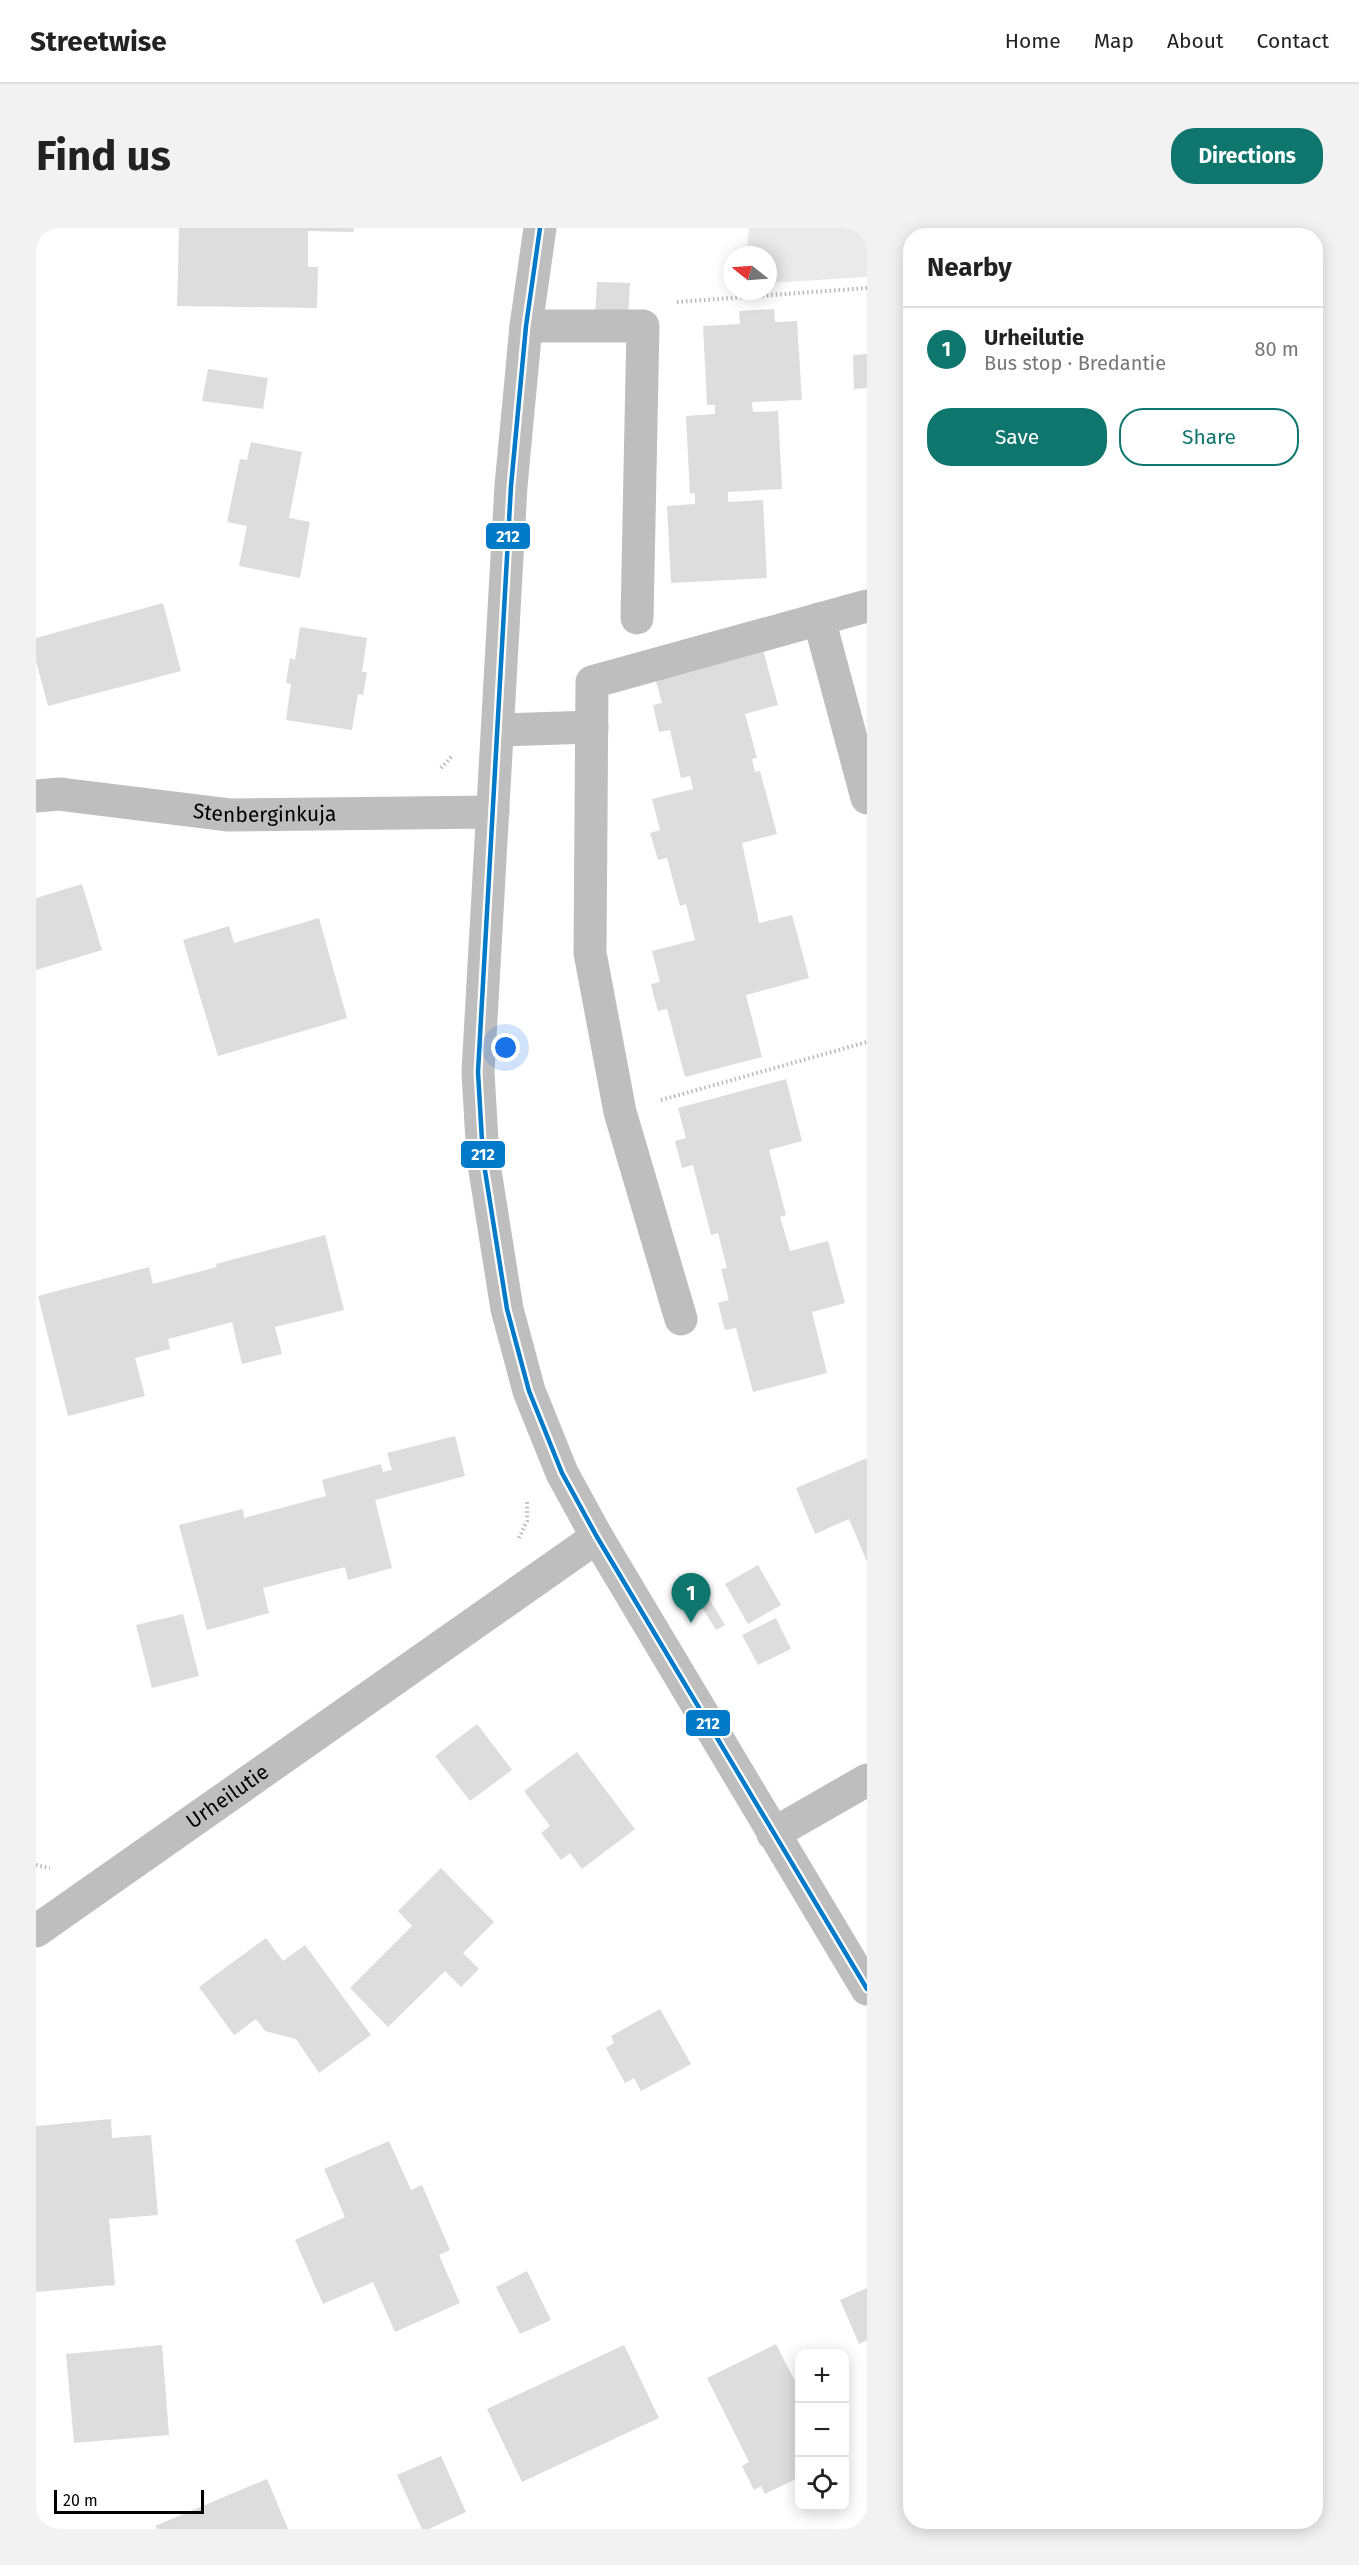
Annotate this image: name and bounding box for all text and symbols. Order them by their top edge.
text: Streetwise [30,25,167,58]
text: Home [1005,28,1061,54]
text: Map [1094,28,1134,54]
text: About [1167,28,1224,54]
text: Contact [1257,28,1329,54]
button: Directions [1171,128,1323,184]
text: Find us [36,131,171,181]
north arrow [723,246,777,300]
text: Nearby [927,252,1012,283]
text: Urheilutie [984,324,1084,351]
text: 1 [942,337,951,361]
text: 80 m [1254,337,1299,361]
text: Bus stop · Bredantie [984,351,1166,375]
button: Save [927,408,1107,466]
button: Share [1119,408,1299,466]
line badge: 212 [485,522,531,550]
text: 212 [496,527,520,546]
street label: Stenberginkuja [192,798,337,828]
your location [491,1033,520,1062]
line badge: 212 [460,1140,506,1169]
text: 212 [471,1145,495,1164]
pin: 1 [672,1574,710,1623]
line badge: 212 [685,1709,731,1737]
text: 212 [696,1714,720,1733]
street label: Urheilutie [181,1759,274,1834]
map controls [795,2349,849,2511]
button: + [795,2349,849,2403]
button: − [795,2403,849,2457]
button: locate [795,2457,849,2511]
scale bar [54,2487,204,2514]
text: 20 m [63,2491,98,2510]

